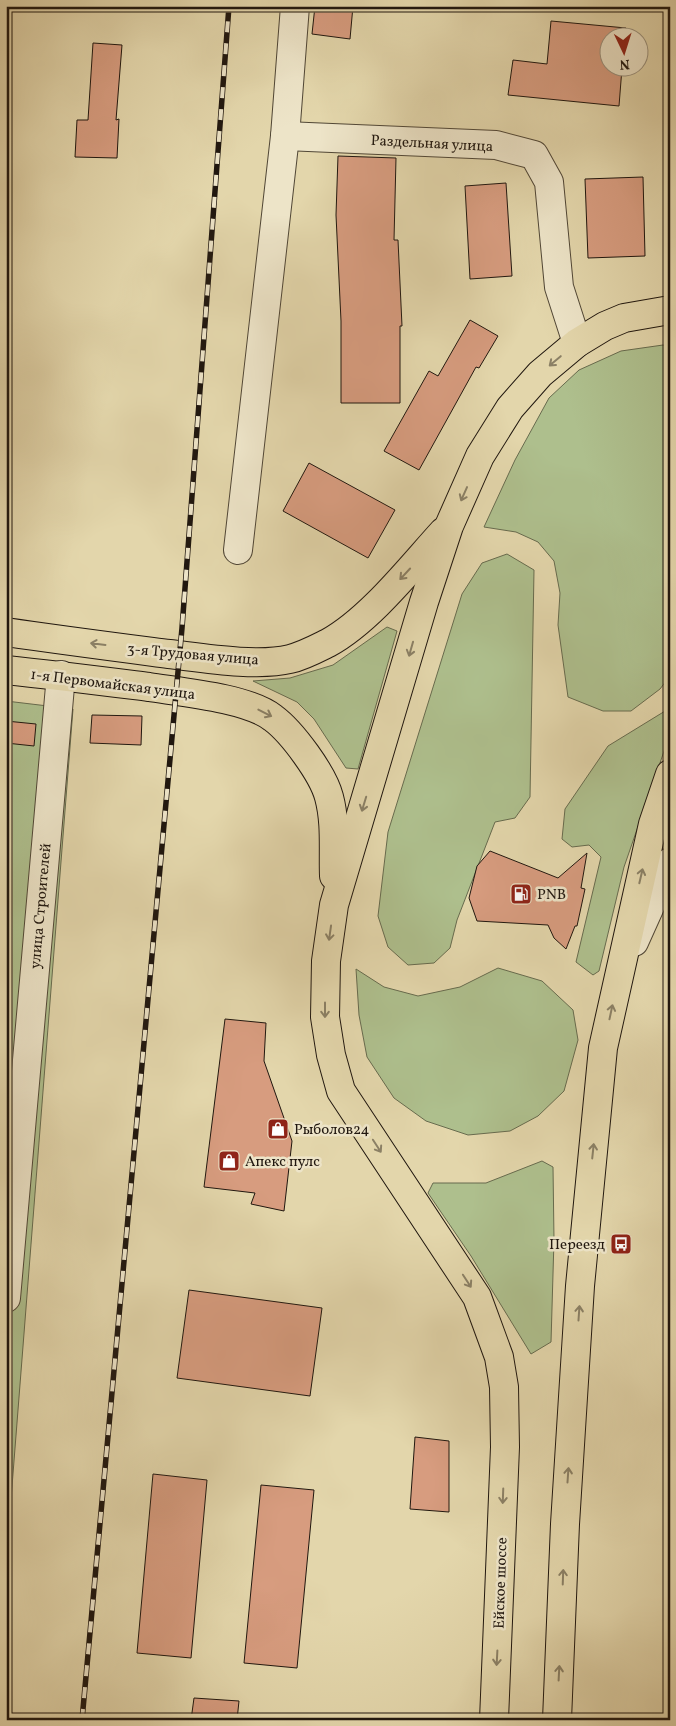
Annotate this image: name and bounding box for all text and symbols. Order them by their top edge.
north arrow [598,28,648,78]
text: N [619,54,631,73]
street label: Раздельная улица [370,131,494,158]
one-way arrow [549,356,562,367]
one-way arrow [458,486,468,501]
one-way arrow [399,568,410,581]
one-way arrow [90,639,106,649]
street label: 3-я Трудовая улица [126,639,260,672]
one-way arrow [406,640,416,656]
street label: 1-я Первомайская улица [29,665,196,706]
one-way arrow [257,709,272,718]
one-way arrow [359,796,368,812]
street label: улица Строителей [26,842,57,970]
one-way arrow [637,869,646,885]
fuel station icon: PNB [509,882,533,906]
place label: PNB [537,885,566,906]
one-way arrow [325,925,335,941]
one-way arrow [320,1002,330,1018]
one-way arrow [607,1004,616,1020]
shop icon: Рыболов24 [266,1117,290,1141]
place label: Рыболов24 [294,1120,370,1141]
one-way arrow [372,1139,382,1153]
one-way arrow [588,1143,598,1159]
shop icon: Апекс пулс [217,1149,241,1173]
place label: Апекс пулс [245,1152,320,1173]
bus stop icon: Переезд [609,1232,633,1256]
place label: Переезд [549,1235,606,1256]
one-way arrow [462,1274,472,1288]
one-way arrow [574,1305,583,1321]
one-way arrow [564,1467,573,1483]
one-way arrow [498,1487,508,1503]
street label: Ейское шоссе [489,1537,514,1629]
one-way arrow [559,1569,568,1585]
one-way arrow [493,1650,502,1666]
one-way arrow [554,1665,564,1681]

